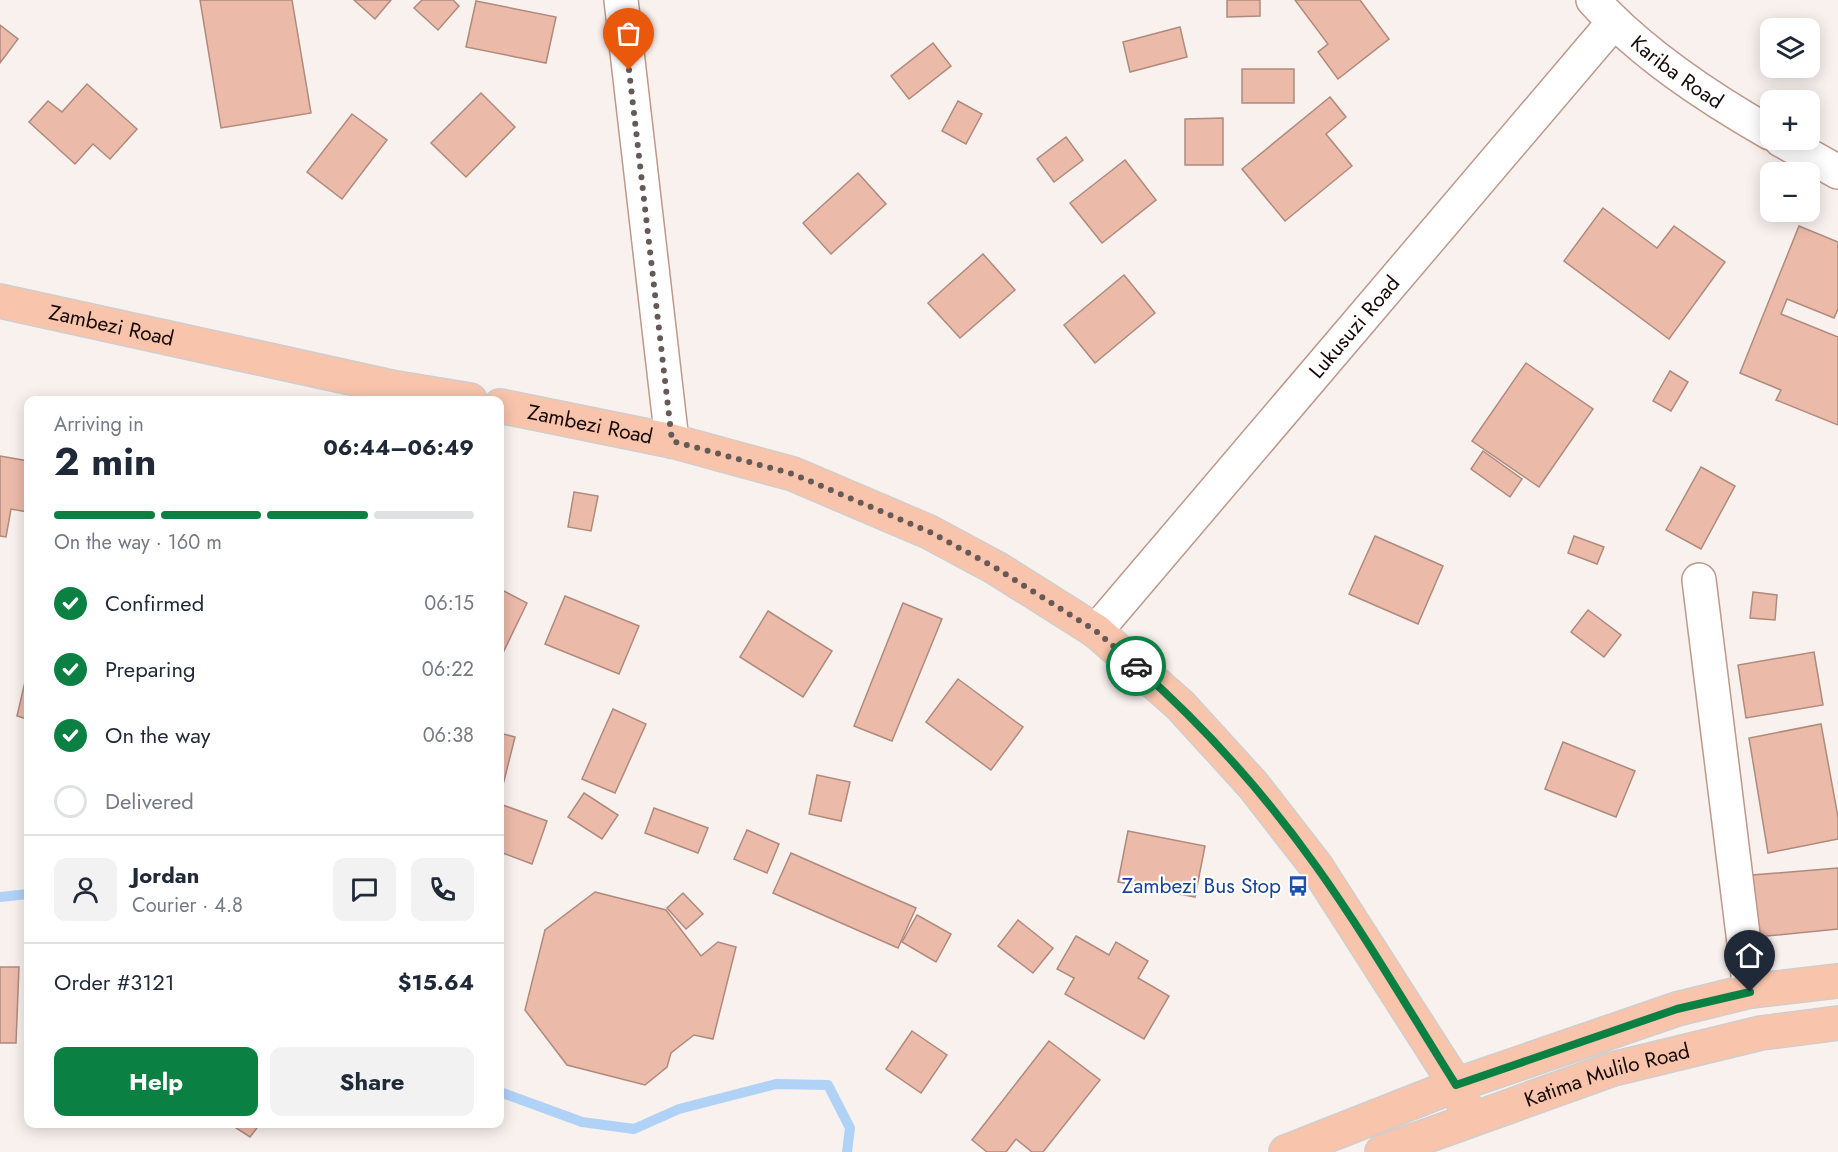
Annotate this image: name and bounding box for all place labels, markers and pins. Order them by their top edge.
pin [603,8,654,70]
place label: Zambezi Bus Stop [1122,871,1281,901]
bus stop icon: Zambezi Bus Stop [1286,874,1310,898]
pin [1724,930,1775,992]

